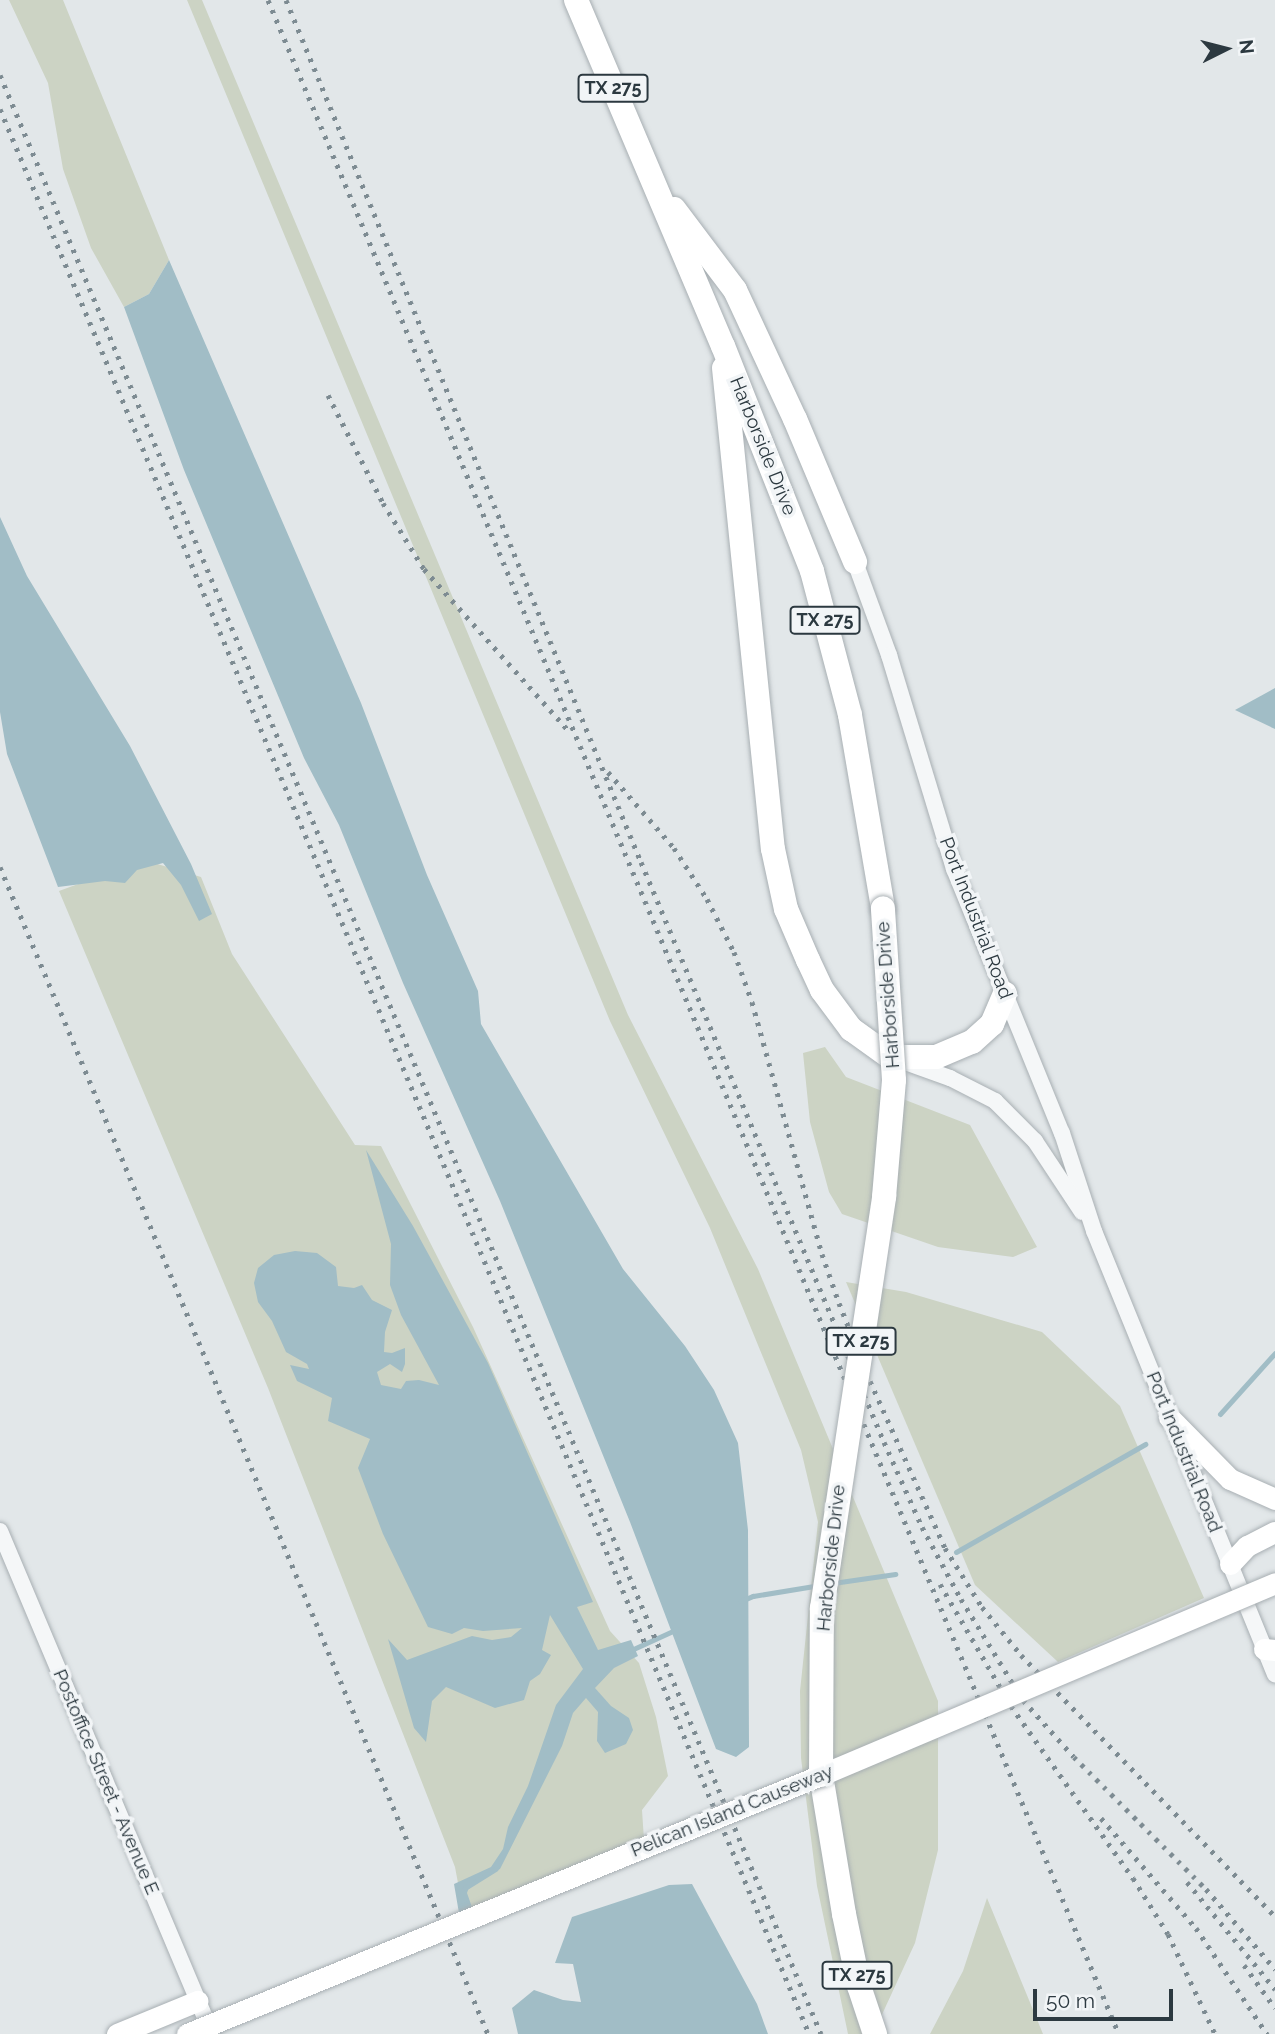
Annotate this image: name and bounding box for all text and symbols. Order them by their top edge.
north arrow [1191,14,1261,84]
text: N [1235,38,1259,55]
road number: TX 275 [576,74,650,102]
street label: Harborside Drive [725,374,801,518]
road number: TX 275 [788,606,862,634]
street label: Port Industrial Road [935,834,1017,1002]
street label: Harborside Drive [871,921,905,1069]
road number: TX 275 [824,1326,898,1356]
street label: Port Industrial Road [1141,1368,1227,1536]
street label: Harborside Drive [812,1484,850,1632]
street label: Postoffice Street - Avenue E [48,1666,164,1898]
street label: Pelican Island Causeway [628,1760,836,1862]
road number: TX 275 [820,1961,894,1990]
scale bar [1037,1974,1177,2018]
text: 50 m [1046,1988,1095,2013]

